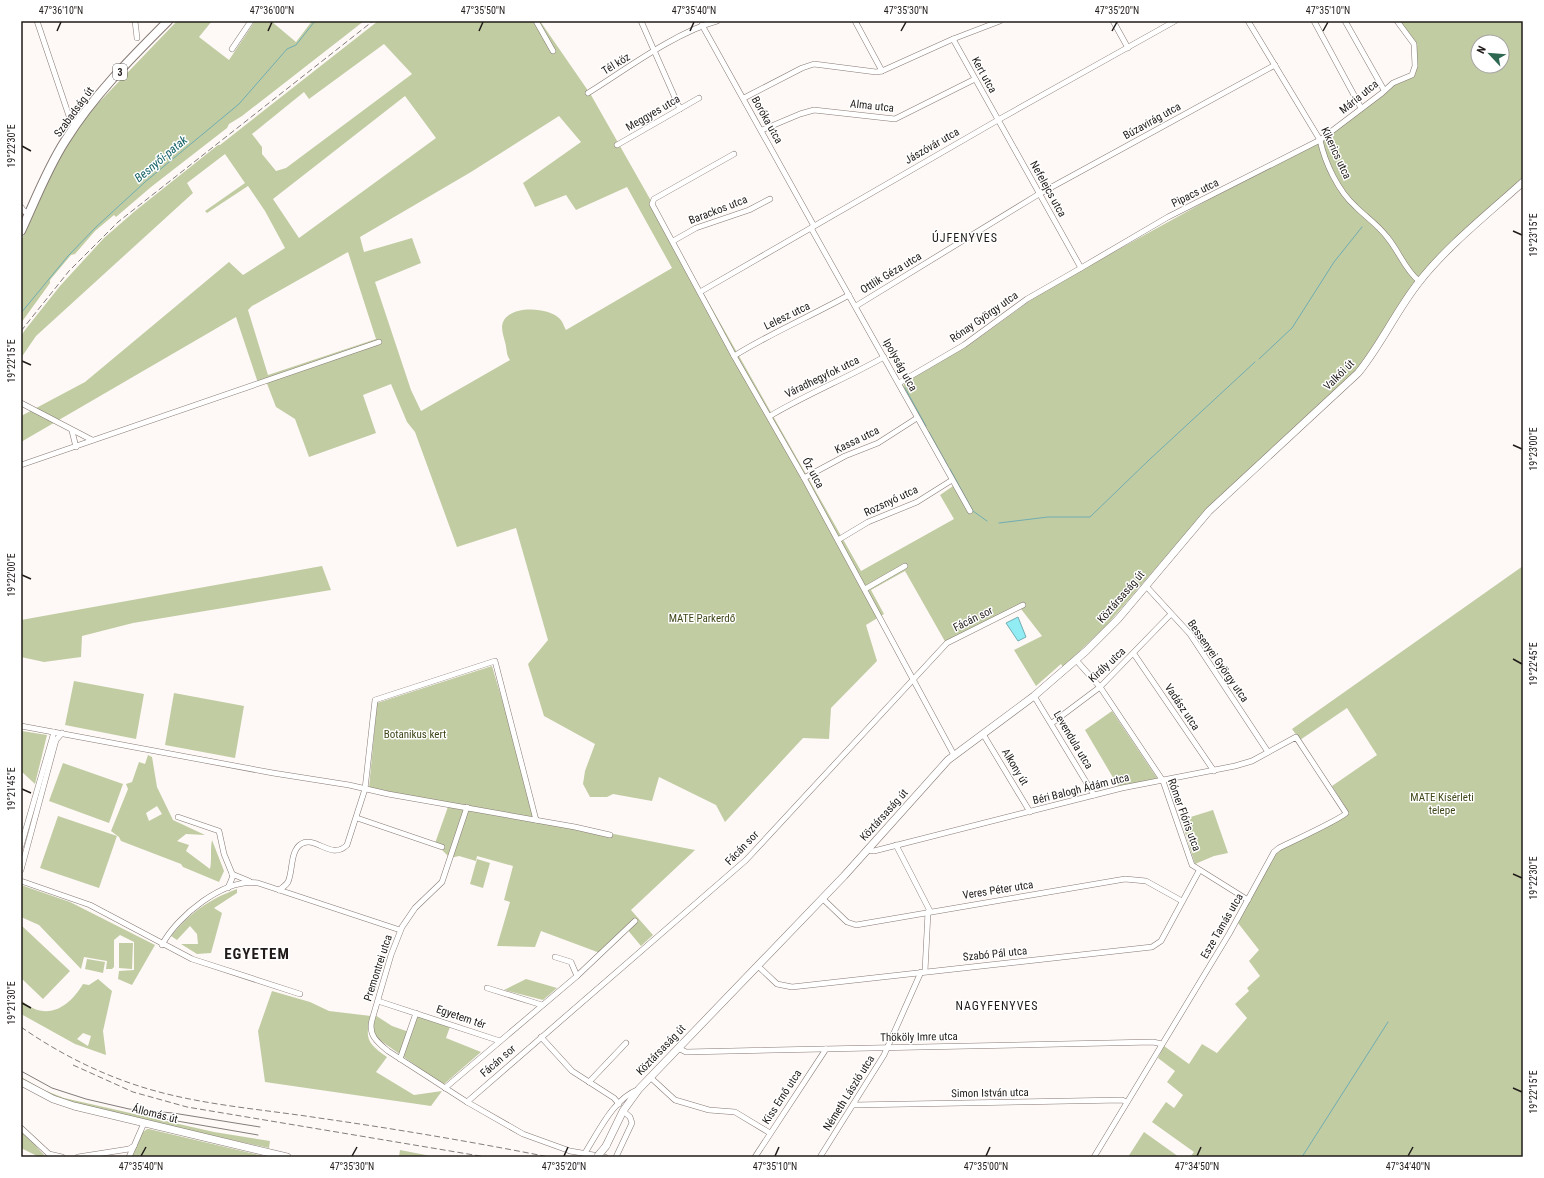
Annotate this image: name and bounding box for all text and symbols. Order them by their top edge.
text: 47°36'10"N [39,5,83,16]
text: 47°36'00"N [250,5,294,16]
text: 47°35'50"N [461,5,505,16]
text: 47°35'40"N [672,5,716,16]
text: 47°35'30"N [884,5,928,16]
text: 47°35'20"N [1095,5,1139,16]
text: 47°35'10"N [1306,5,1350,16]
north arrow [1470,34,1510,74]
text: N [1474,44,1489,56]
street label: Tél köz [600,50,633,78]
street label: Kert utca [969,55,999,95]
road number: 3 [113,64,127,80]
street label: Mária utca [1337,77,1381,117]
street label: Szabadság út [51,84,97,140]
street label: Meggyes utca [624,92,682,134]
street label: Boróka utca [749,94,785,146]
street label: Alma utca [850,97,894,115]
street label: Búzavirág utca [1121,100,1183,142]
text: 19°22'30"E [6,124,17,168]
street label: Jászóvár utca [903,125,961,167]
street label: Kikerics utca [1318,125,1354,181]
water label: Besnyői-patak [132,132,191,185]
street label: Nefelejcs utca [1027,159,1069,219]
street label: Pipacs utca [1169,176,1221,210]
street label: Barackos utca [687,193,749,227]
text: 19°23'15"E [1528,213,1539,257]
district label: ÚJFENYVES [932,230,998,245]
street label: Ottlik Géza utca [858,250,924,296]
street label: Rónay György utca [947,289,1021,345]
street label: Lelesz utca [762,299,812,333]
street label: Ipolyság utca [880,336,920,394]
text: 19°22'15"E [6,339,17,383]
street label: Váradhegyfok utca [783,353,861,401]
street label: Valkói út [1321,357,1357,393]
street label: Kassa utca [833,424,881,456]
text: 19°23'00"E [1528,427,1539,471]
street label: Őz utca [799,455,827,491]
street label: Rozsnyó utca [862,483,920,519]
text: 19°22'00"E [6,553,17,597]
street label: Köztársaság út [1095,568,1147,626]
street label: Fácán sor [951,604,996,634]
park label: MATE Parkerdő [669,612,736,625]
street label: Bessenyei György utca [1185,617,1251,705]
text: 19°22'45"E [1528,642,1539,686]
street label: Király utca [1086,645,1128,685]
street label: Vadász utca [1162,681,1202,733]
street label: Levendula utca [1051,709,1095,771]
park label: Botanikus kert [384,728,446,741]
street label: Alkony út [999,746,1031,788]
text: 19°21'45"E [6,767,17,811]
street label: Béri Balogh Ádám utca [1031,771,1131,807]
street label: Rómer Flóris utca [1165,777,1203,853]
street label: Köztársaság út [857,786,911,844]
park label: MATE Kísérleti telepe [1410,791,1474,817]
street label: Fácán sor [723,828,762,868]
text: 19°22'30"E [1528,856,1539,900]
street label: Veres Péter utca [962,878,1034,902]
street label: Esze Tamás utca [1198,891,1246,961]
street label: Premontrei utca [361,933,395,1003]
street label: Szabó Pál utca [962,944,1028,964]
district label: EGYETEM [224,945,290,963]
text: 19°21'30"E [6,981,17,1025]
district label: NAGYFENYVES [955,999,1039,1013]
street label: Egyetem tér [435,1002,488,1032]
street label: Köztársaság út [634,1022,688,1078]
street label: Thököly Imre utca [880,1030,958,1044]
street label: Fácán sor [478,1042,519,1080]
street label: Németh László utca [821,1053,877,1133]
street label: Kiss Ernő utca [760,1067,804,1127]
text: 19°22'15"E [1528,1070,1539,1114]
street label: Simon István utca [951,1086,1029,1100]
street label: Állomás út [131,1102,179,1126]
text: 47°35'40"N [119,1161,163,1172]
text: 47°35'30"N [330,1161,374,1172]
text: 47°35'20"N [542,1161,586,1172]
text: 47°35'10"N [753,1161,797,1172]
text: 47°35'00"N [964,1161,1008,1172]
text: 47°34'50"N [1175,1161,1219,1172]
text: 47°34'40"N [1386,1161,1430,1172]

